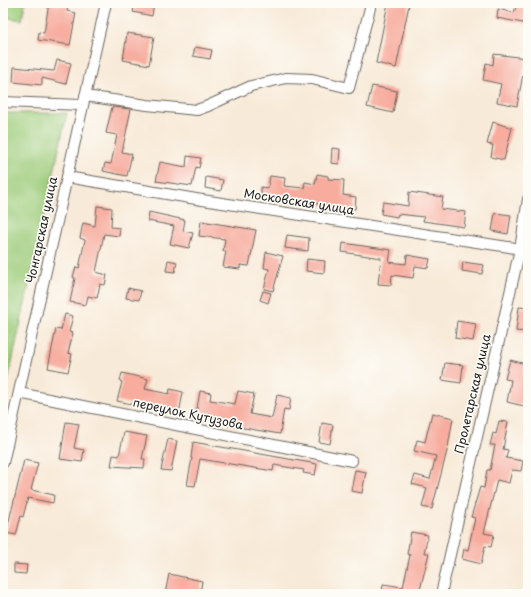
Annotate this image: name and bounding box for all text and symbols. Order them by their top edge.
street label: Чонгарская улица [21,174,61,285]
street label: Московская улица [243,183,356,219]
street label: Пролетарская улица [449,332,495,456]
street label: переулок Кутузова [131,393,246,434]

